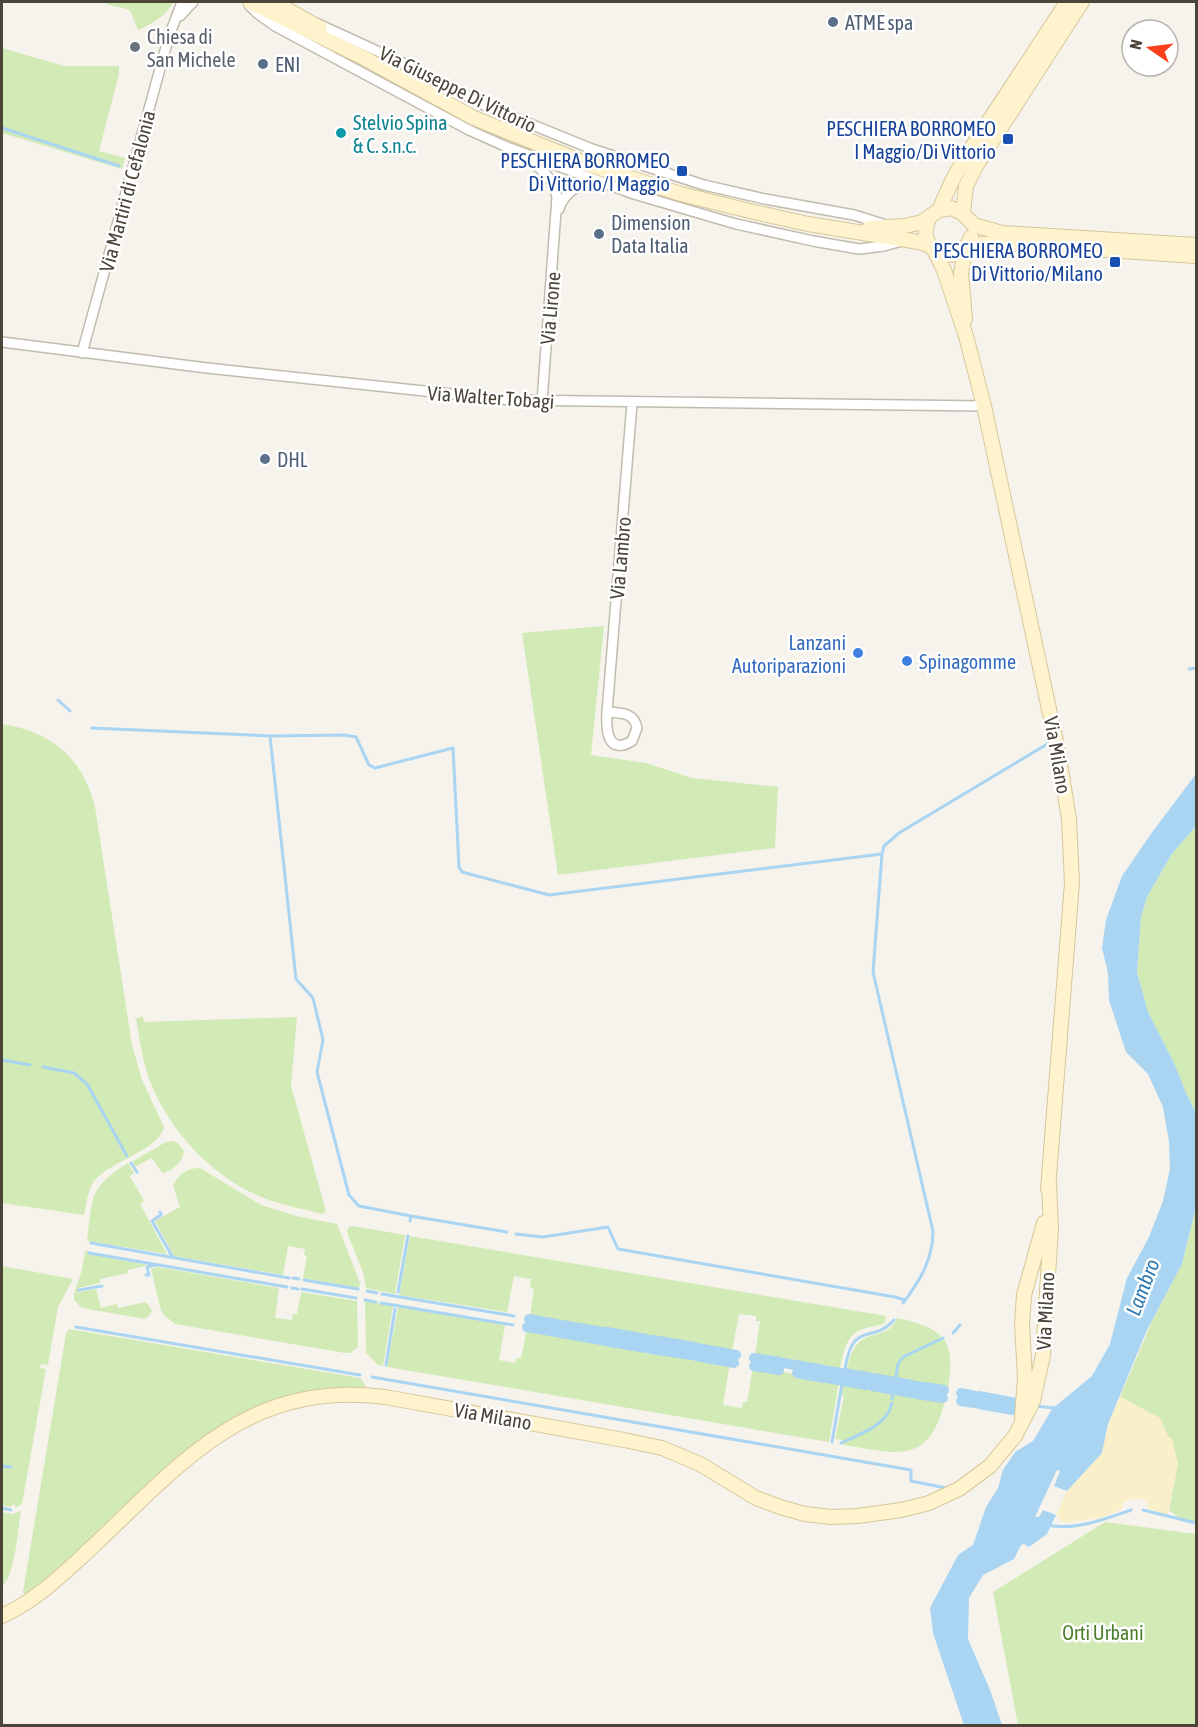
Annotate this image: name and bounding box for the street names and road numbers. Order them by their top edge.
street label: Via Giuseppe Di Vittorio [376,41,540,137]
street label: Via Martiri di Cefalonia [94,108,160,274]
street label: Via Lirone [535,271,565,345]
street label: Via Walter Tobagi [427,381,555,413]
street label: Via Lambro [605,516,635,600]
street label: Via Milano [1040,715,1076,795]
street label: Via Milano [1031,1271,1059,1351]
street label: Via Milano [453,1398,533,1434]

